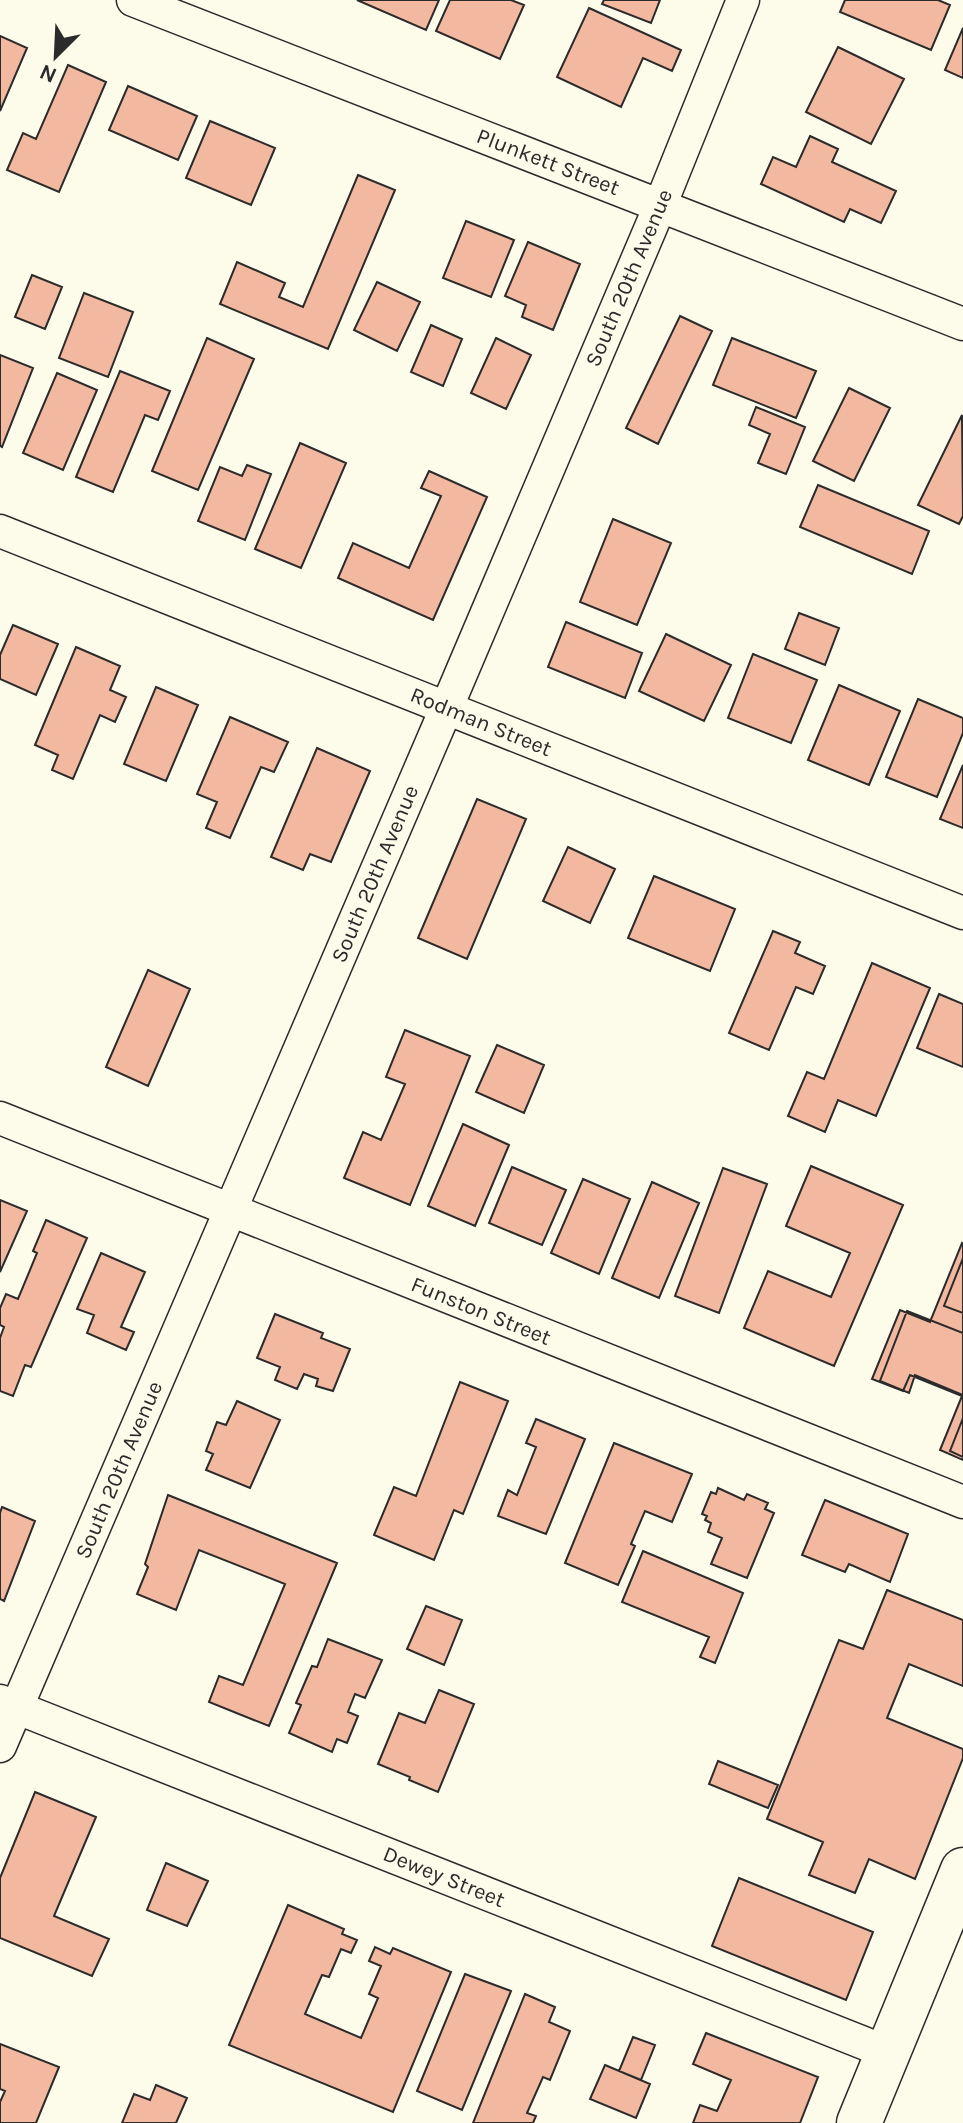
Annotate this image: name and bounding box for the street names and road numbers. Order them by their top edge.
street label: Plunkett Street [473,123,623,201]
street label: South 20th Avenue [580,185,678,371]
street label: Rodman Street [407,682,555,762]
street label: South 20th Avenue [326,781,424,967]
street label: Funston Street [407,1271,555,1351]
street label: South 20th Avenue [70,1377,168,1563]
street label: Dewey Street [379,1841,509,1913]

